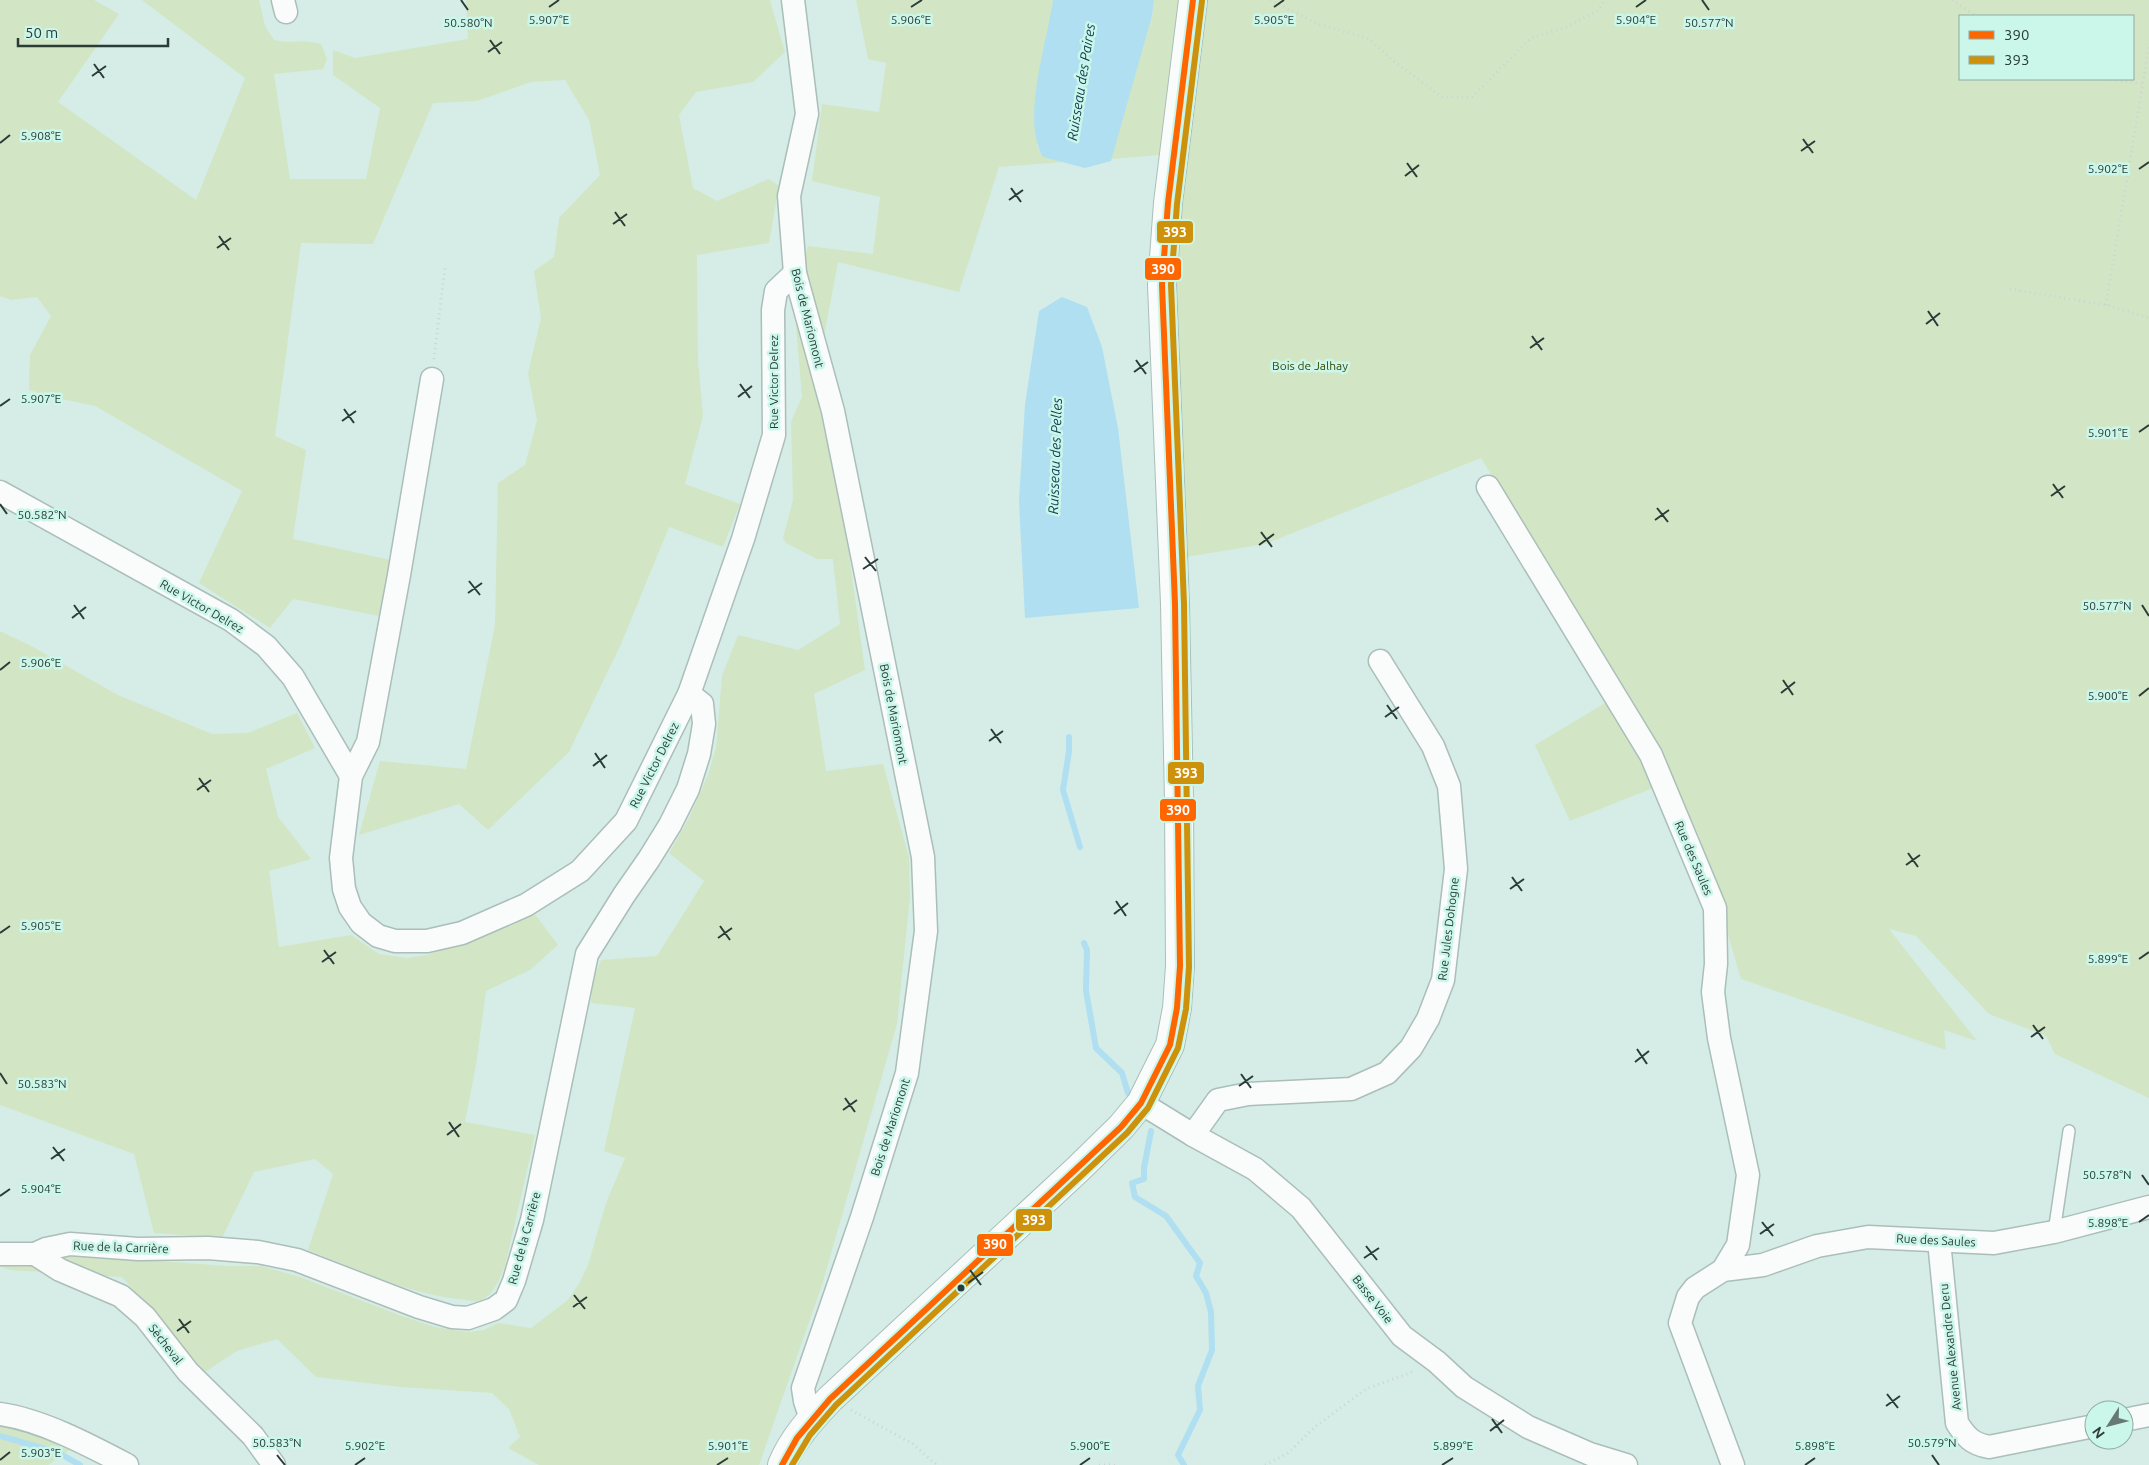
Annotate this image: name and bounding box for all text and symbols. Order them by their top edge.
text: 5.907°E [529,13,570,26]
text: 5.906°E [891,13,932,26]
text: 5.905°E [1254,13,1295,26]
text: 5.904°E [1616,13,1657,26]
scale bar [18,15,168,47]
legend [1959,15,2134,80]
text: 50.580°N [443,16,493,29]
text: 50.577°N [1684,16,1734,29]
water label: Ruisseau des Paires [1064,22,1098,142]
text: 50 m [25,24,58,41]
text: 390 [2004,26,2029,43]
text: 393 [2004,51,2029,68]
text: 5.908°E [21,129,62,142]
text: 5.902°E [2088,162,2129,175]
line badge: 393 [1156,220,1194,244]
text: 393 [1163,224,1187,240]
line badge: 390 [1144,257,1182,281]
text: 390 [1151,261,1175,277]
street label: Bois de Mariomont [789,267,827,369]
street label: Rue Victor Delrez [767,334,780,429]
park label: Bois de Jalhay [1272,359,1348,372]
text: 5.907°E [21,392,62,405]
water label: Ruisseau des Pelles [1045,397,1065,515]
text: 5.901°E [2088,426,2129,439]
text: 50.582°N [17,508,67,521]
street label: Rue Victor Delrez [158,577,246,635]
text: 50.577°N [2082,599,2132,612]
text: 5.906°E [21,656,62,669]
street label: Bois de Mariomont [878,663,910,766]
text: 5.900°E [2088,689,2129,702]
street label: Rue Victor Delrez [627,720,681,810]
line badge: 393 [1167,761,1205,785]
text: 393 [1174,765,1198,781]
line badge: 390 [1159,798,1197,822]
text: 390 [1166,802,1190,818]
street label: Rue des Saules [1672,819,1716,897]
street label: Rue Jules Dohogne [1435,877,1461,981]
text: 5.905°E [21,919,62,932]
text: 5.899°E [2088,952,2129,965]
street label: Bois de Mariomont [868,1076,912,1177]
text: 50.583°N [17,1077,67,1090]
text: 50.578°N [2082,1168,2132,1181]
text: 5.904°E [21,1182,62,1195]
street label: Rue de la Carrière [505,1190,543,1286]
line badge: 393 [1015,1208,1053,1232]
text: 393 [1022,1212,1046,1228]
text: 5.898°E [2088,1216,2129,1229]
street label: Rue des Saules [1896,1231,1976,1249]
line badge: 390 [976,1233,1014,1257]
text: 390 [983,1236,1007,1252]
street label: Rue de la Carrière [73,1239,169,1255]
street label: Basse Voie [1350,1272,1396,1326]
unlabelled marker [956,1283,966,1293]
street label: Avenue Alexandre Deru [1937,1283,1963,1411]
street label: Sècheval [146,1321,186,1367]
north arrow [2084,1400,2134,1450]
text: N [2089,1424,2108,1442]
text: 50.583°N [252,1436,302,1449]
text: 50.579°N [1907,1436,1957,1449]
text: 5.902°E [345,1439,386,1452]
text: 5.901°E [708,1439,749,1452]
text: 5.900°E [1070,1439,1111,1452]
text: 5.899°E [1433,1439,1474,1452]
text: 5.898°E [1795,1439,1836,1452]
text: 5.903°E [21,1446,62,1459]

